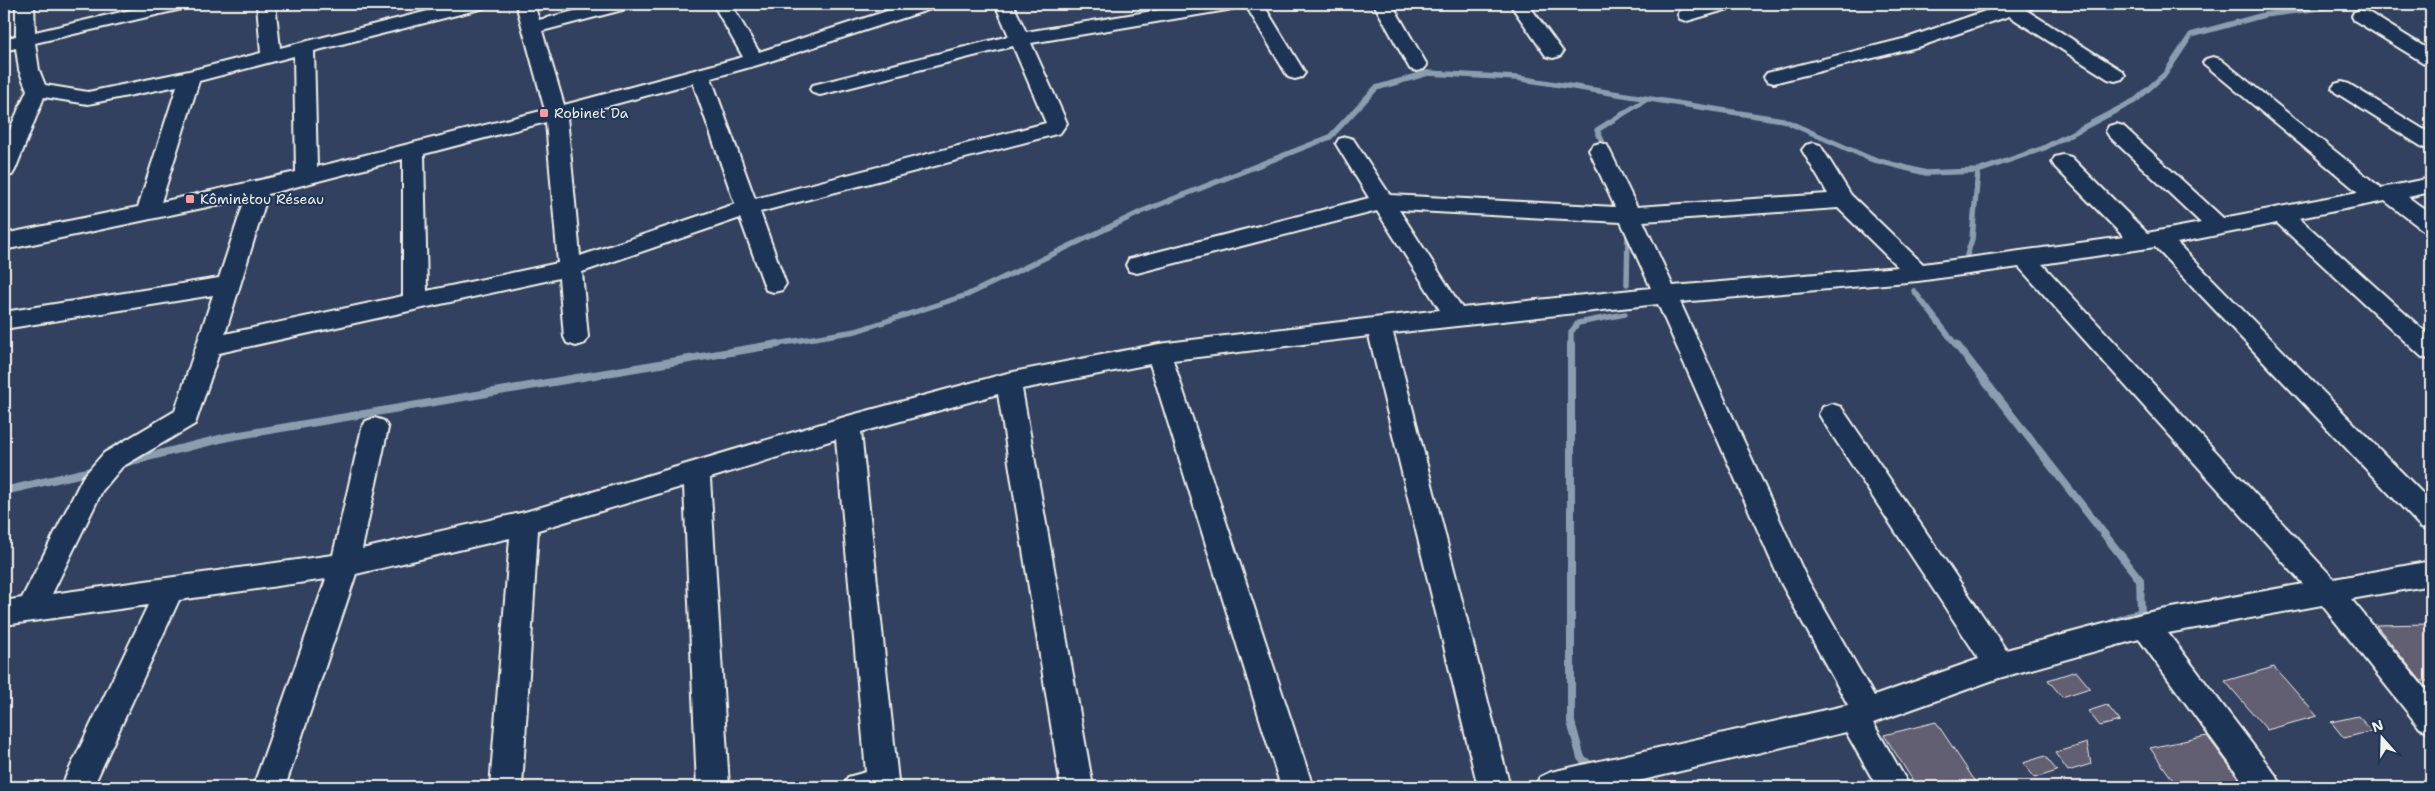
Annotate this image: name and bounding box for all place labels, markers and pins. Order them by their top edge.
place label: Robinet Da [554,104,629,122]
marker: Robinet Da [538,107,550,119]
place label: Kôminètou Réseau [200,190,324,208]
marker: Kôminètou Réseau [184,193,196,205]

